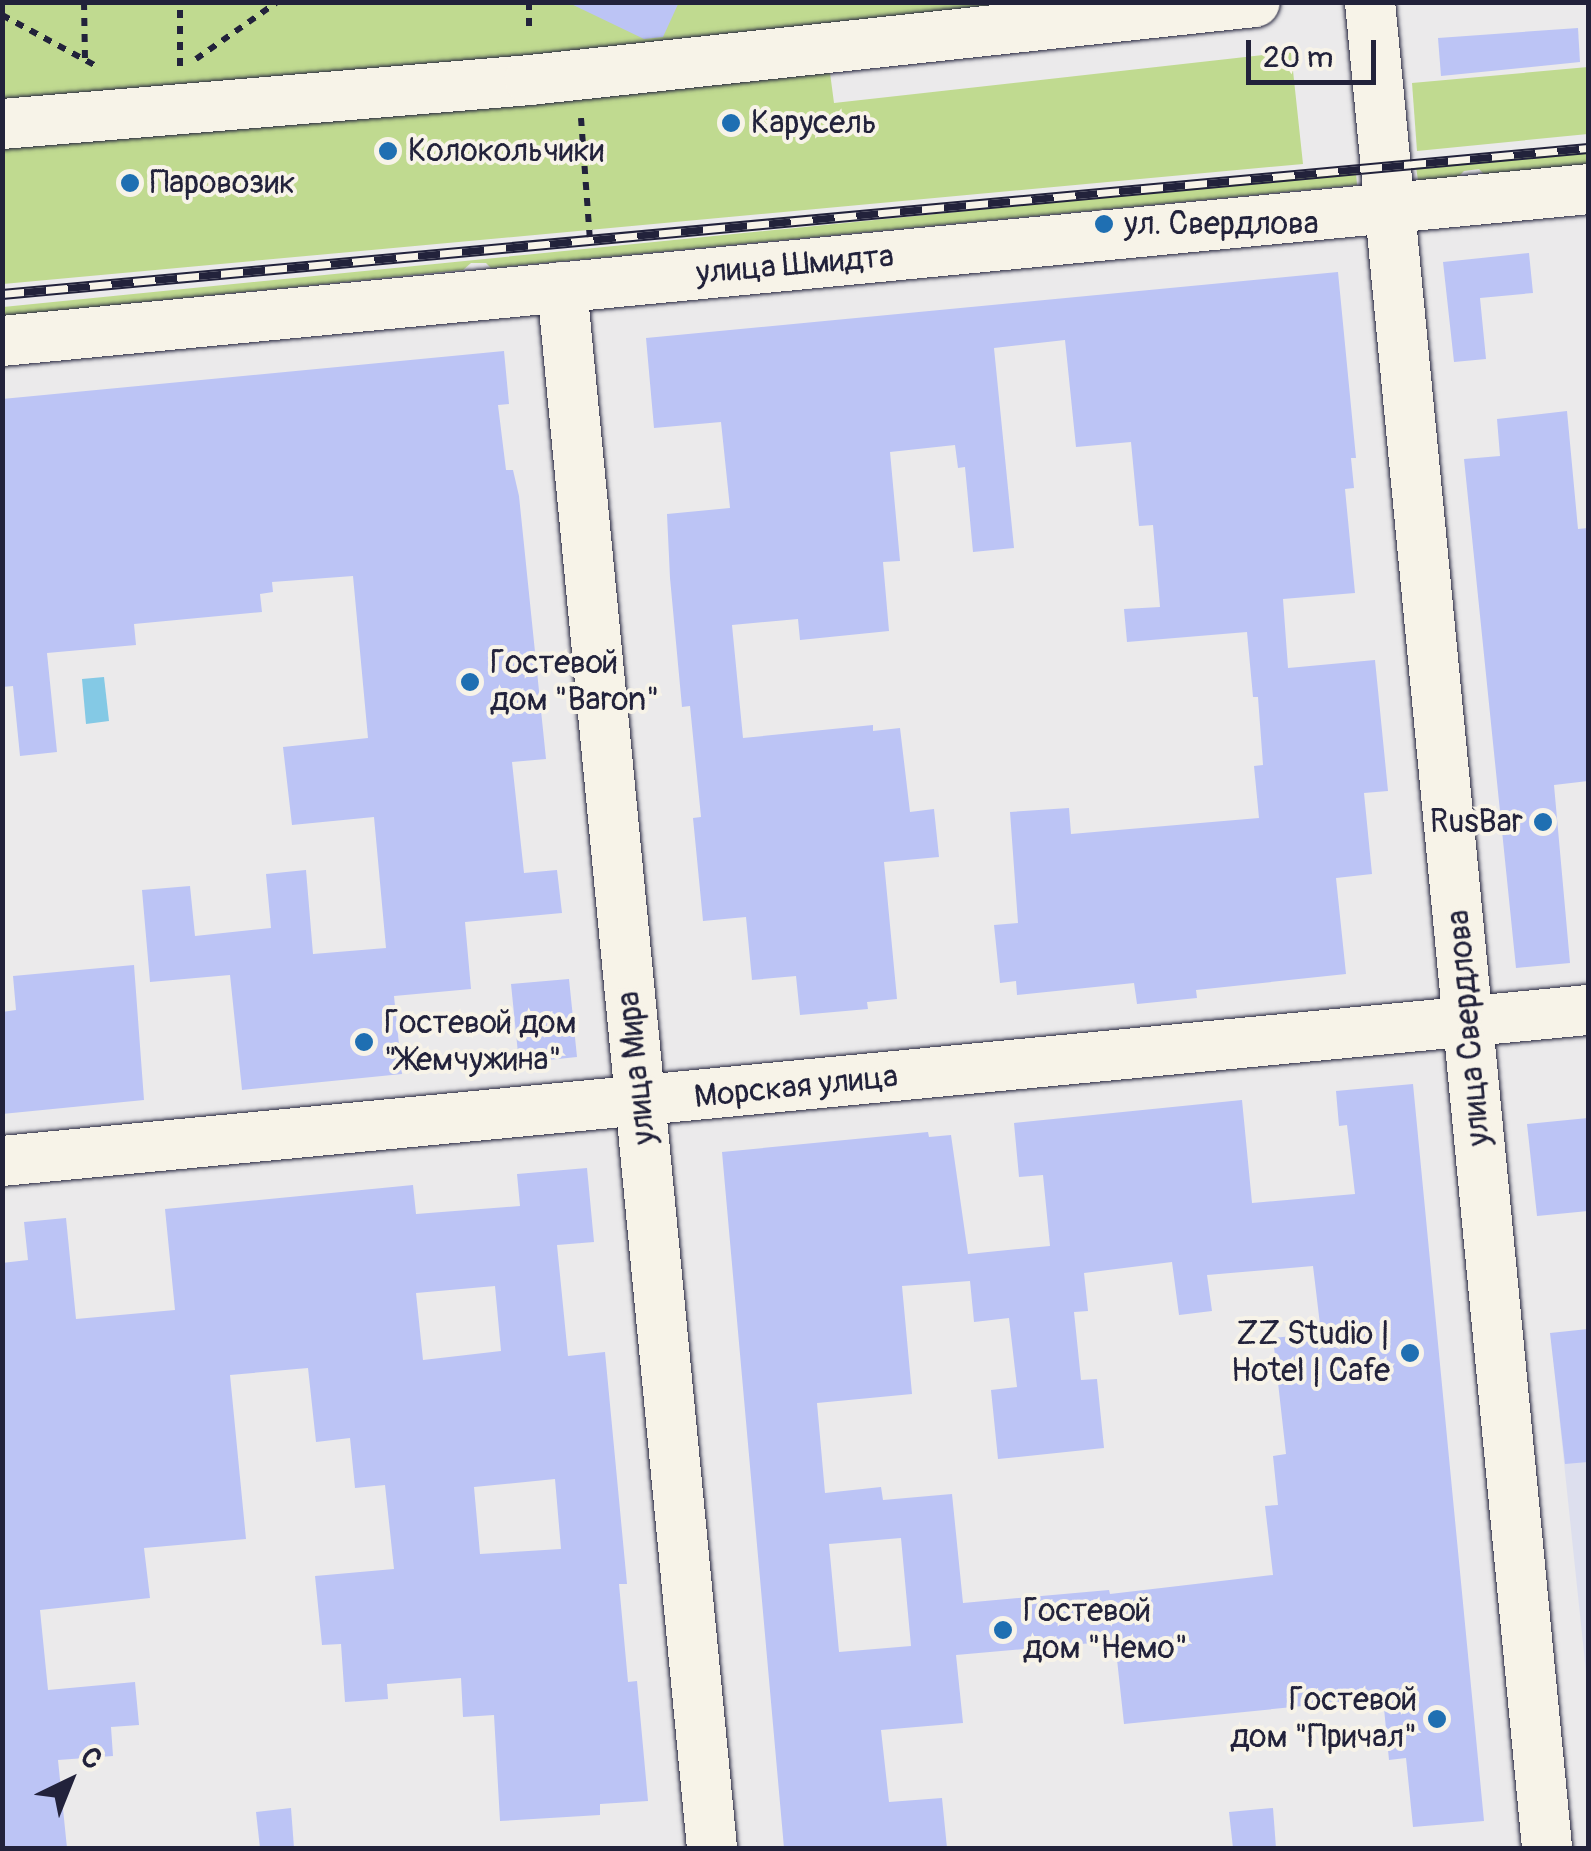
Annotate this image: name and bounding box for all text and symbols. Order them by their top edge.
scale bar [1251,20,1381,82]
text: 20 m [1263,39,1333,76]
place label: Карусель [751,104,877,142]
marker: Карусель [720,112,742,134]
place label: Колокольчики [408,132,604,170]
marker: Колокольчики [377,140,399,162]
place label: Паровозик [150,164,295,202]
marker: Паровозик [119,172,141,194]
place label: ул. Свердлова [1124,205,1319,243]
marker: ул. Свердлова [1093,213,1115,235]
street label: улица Шмидта [695,237,895,293]
place label: Гостевой дом "Baron" [490,645,659,720]
marker: Гостевой дом "Baron" [459,671,481,693]
place label: RusBar [1430,803,1523,841]
marker: RusBar [1532,811,1554,833]
street label: улица Свердлова [1440,908,1498,1148]
street label: улица Мира [610,989,664,1147]
place label: Гостевой дом "Жемчужина" [384,1005,577,1080]
marker: Гостевой дом "Жемчужина" [353,1031,375,1053]
street label: Морская улица [692,1057,900,1117]
place label: ZZ Studio | Hotel | Cafe [1231,1316,1390,1391]
marker: ZZ Studio | Hotel | Cafe [1399,1342,1421,1364]
place label: Гостевой дом "Немо" [1023,1593,1188,1668]
marker: Гостевой дом "Немо" [992,1619,1014,1641]
place label: Гостевой дом "Причал" [1230,1682,1417,1757]
marker: Гостевой дом "Причал" [1426,1708,1448,1730]
north arrow [20,1731,120,1831]
text: С [73,1740,109,1777]

